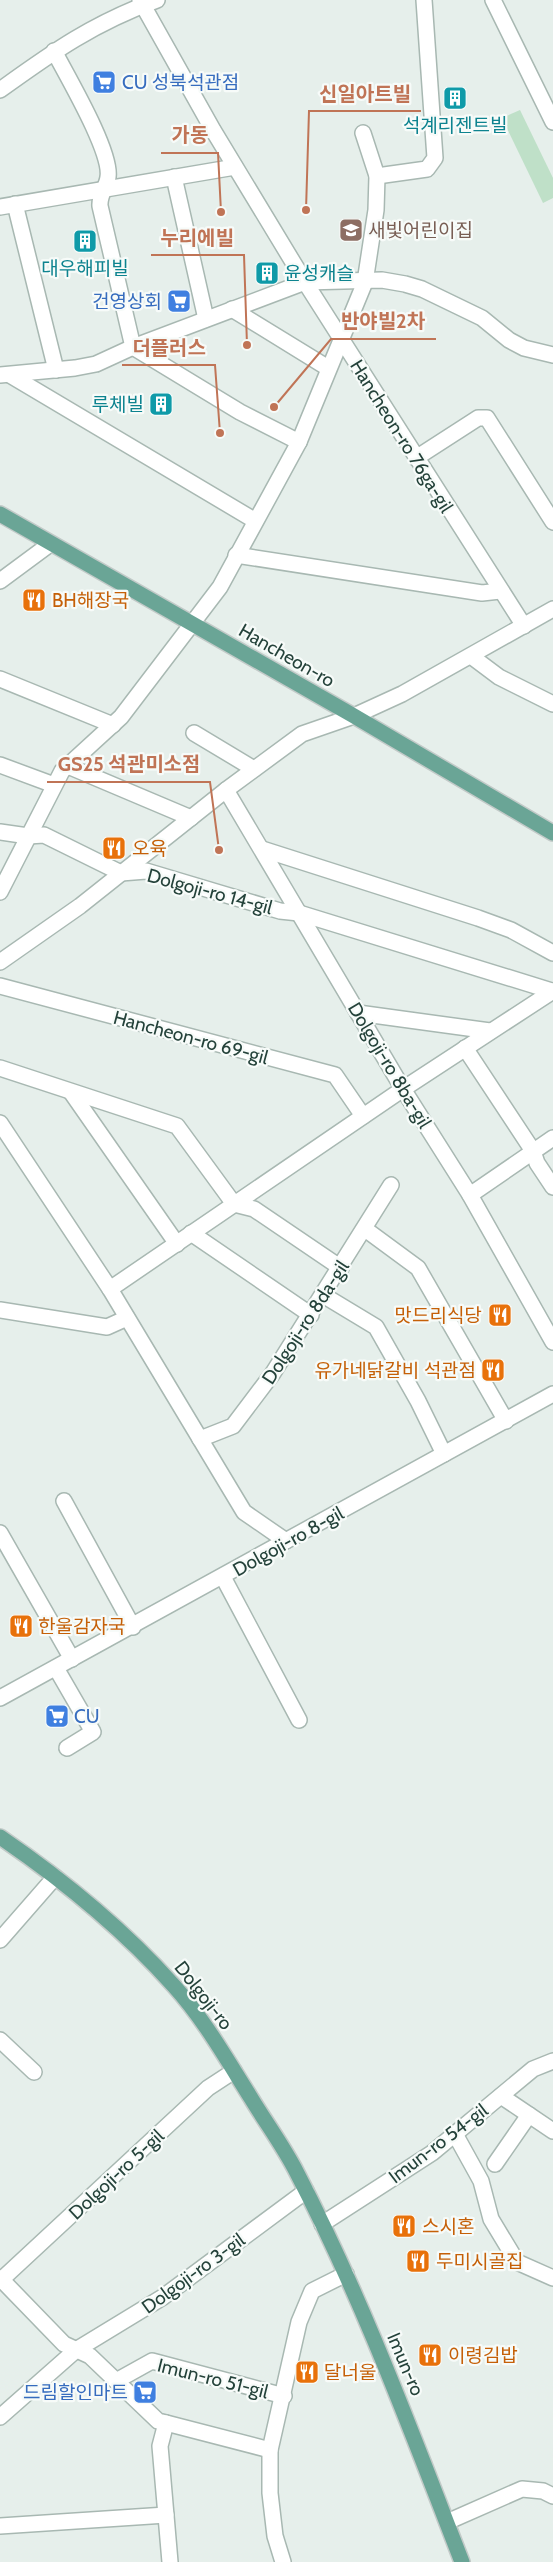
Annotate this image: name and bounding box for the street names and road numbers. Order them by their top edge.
street label: Hancheon-ro 76ga-gil [345,356,458,517]
street label: Hancheon-ro [235,619,339,692]
street label: Dolgoji-ro 14-gil [145,864,275,919]
street label: Dolgoji-ro 8ba-gil [343,998,436,1133]
street label: Hancheon-ro 69-gil [111,1006,271,1069]
street label: Dolgoji-ro 8da-gil [257,1256,354,1388]
street label: Dolgoji-ro 8-gil [229,1501,348,1581]
street label: Dolgoji-ro [170,1956,238,2034]
street label: Imun-ro 54-gil [384,2098,493,2188]
street label: Dolgoji-ro 5-gil [64,2124,169,2224]
street label: Dolgoji-ro 3-gil [137,2228,250,2319]
street label: Imun-ro [382,2329,429,2399]
street label: Imun-ro 51-gil [155,2354,271,2403]

